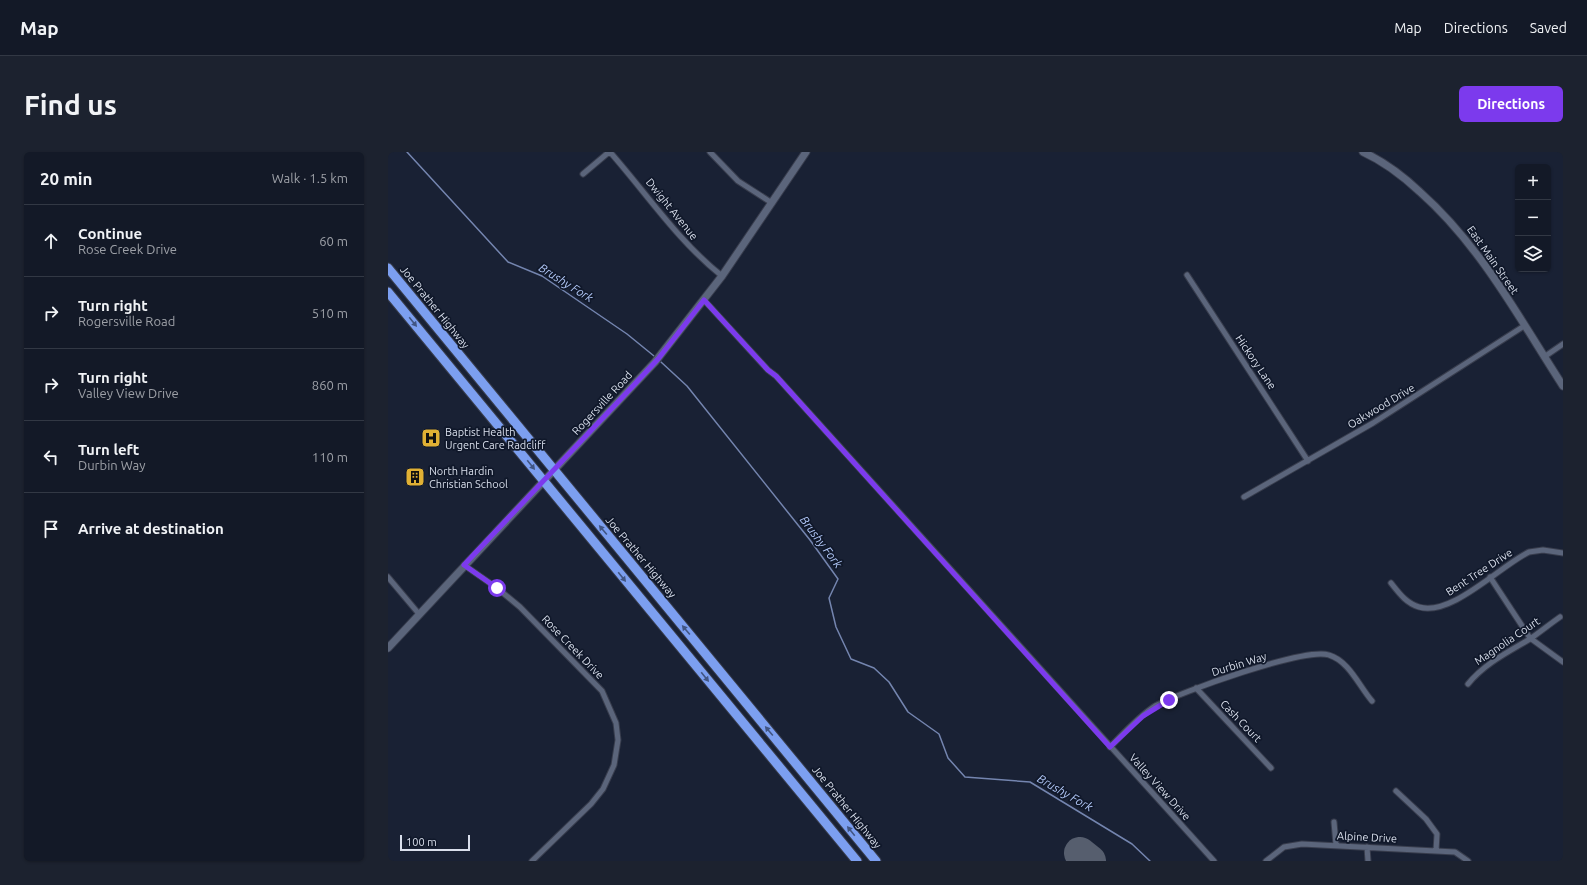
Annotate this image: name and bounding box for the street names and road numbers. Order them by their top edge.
street label: Dwight Avenue [644,176,700,242]
street label: East Main Street [1465,223,1521,297]
street label: Joe Prather Highway [398,263,472,351]
street label: Hickory Lane [1233,332,1279,392]
street label: Rogersville Road [570,369,634,437]
street label: Oakwood Drive [1345,381,1417,431]
street label: Joe Prather Highway [603,514,679,601]
street label: Bent Tree Drive [1444,546,1514,598]
street label: Rose Creek Drive [540,613,606,681]
street label: Magnolia Court [1472,614,1542,667]
street label: Durbin Way [1210,650,1269,678]
street label: Cash Court [1218,697,1265,745]
street label: Valley View Drive [1127,751,1193,823]
street label: Joe Prather Highway [810,763,884,851]
street label: Alpine Drive [1337,829,1397,845]

